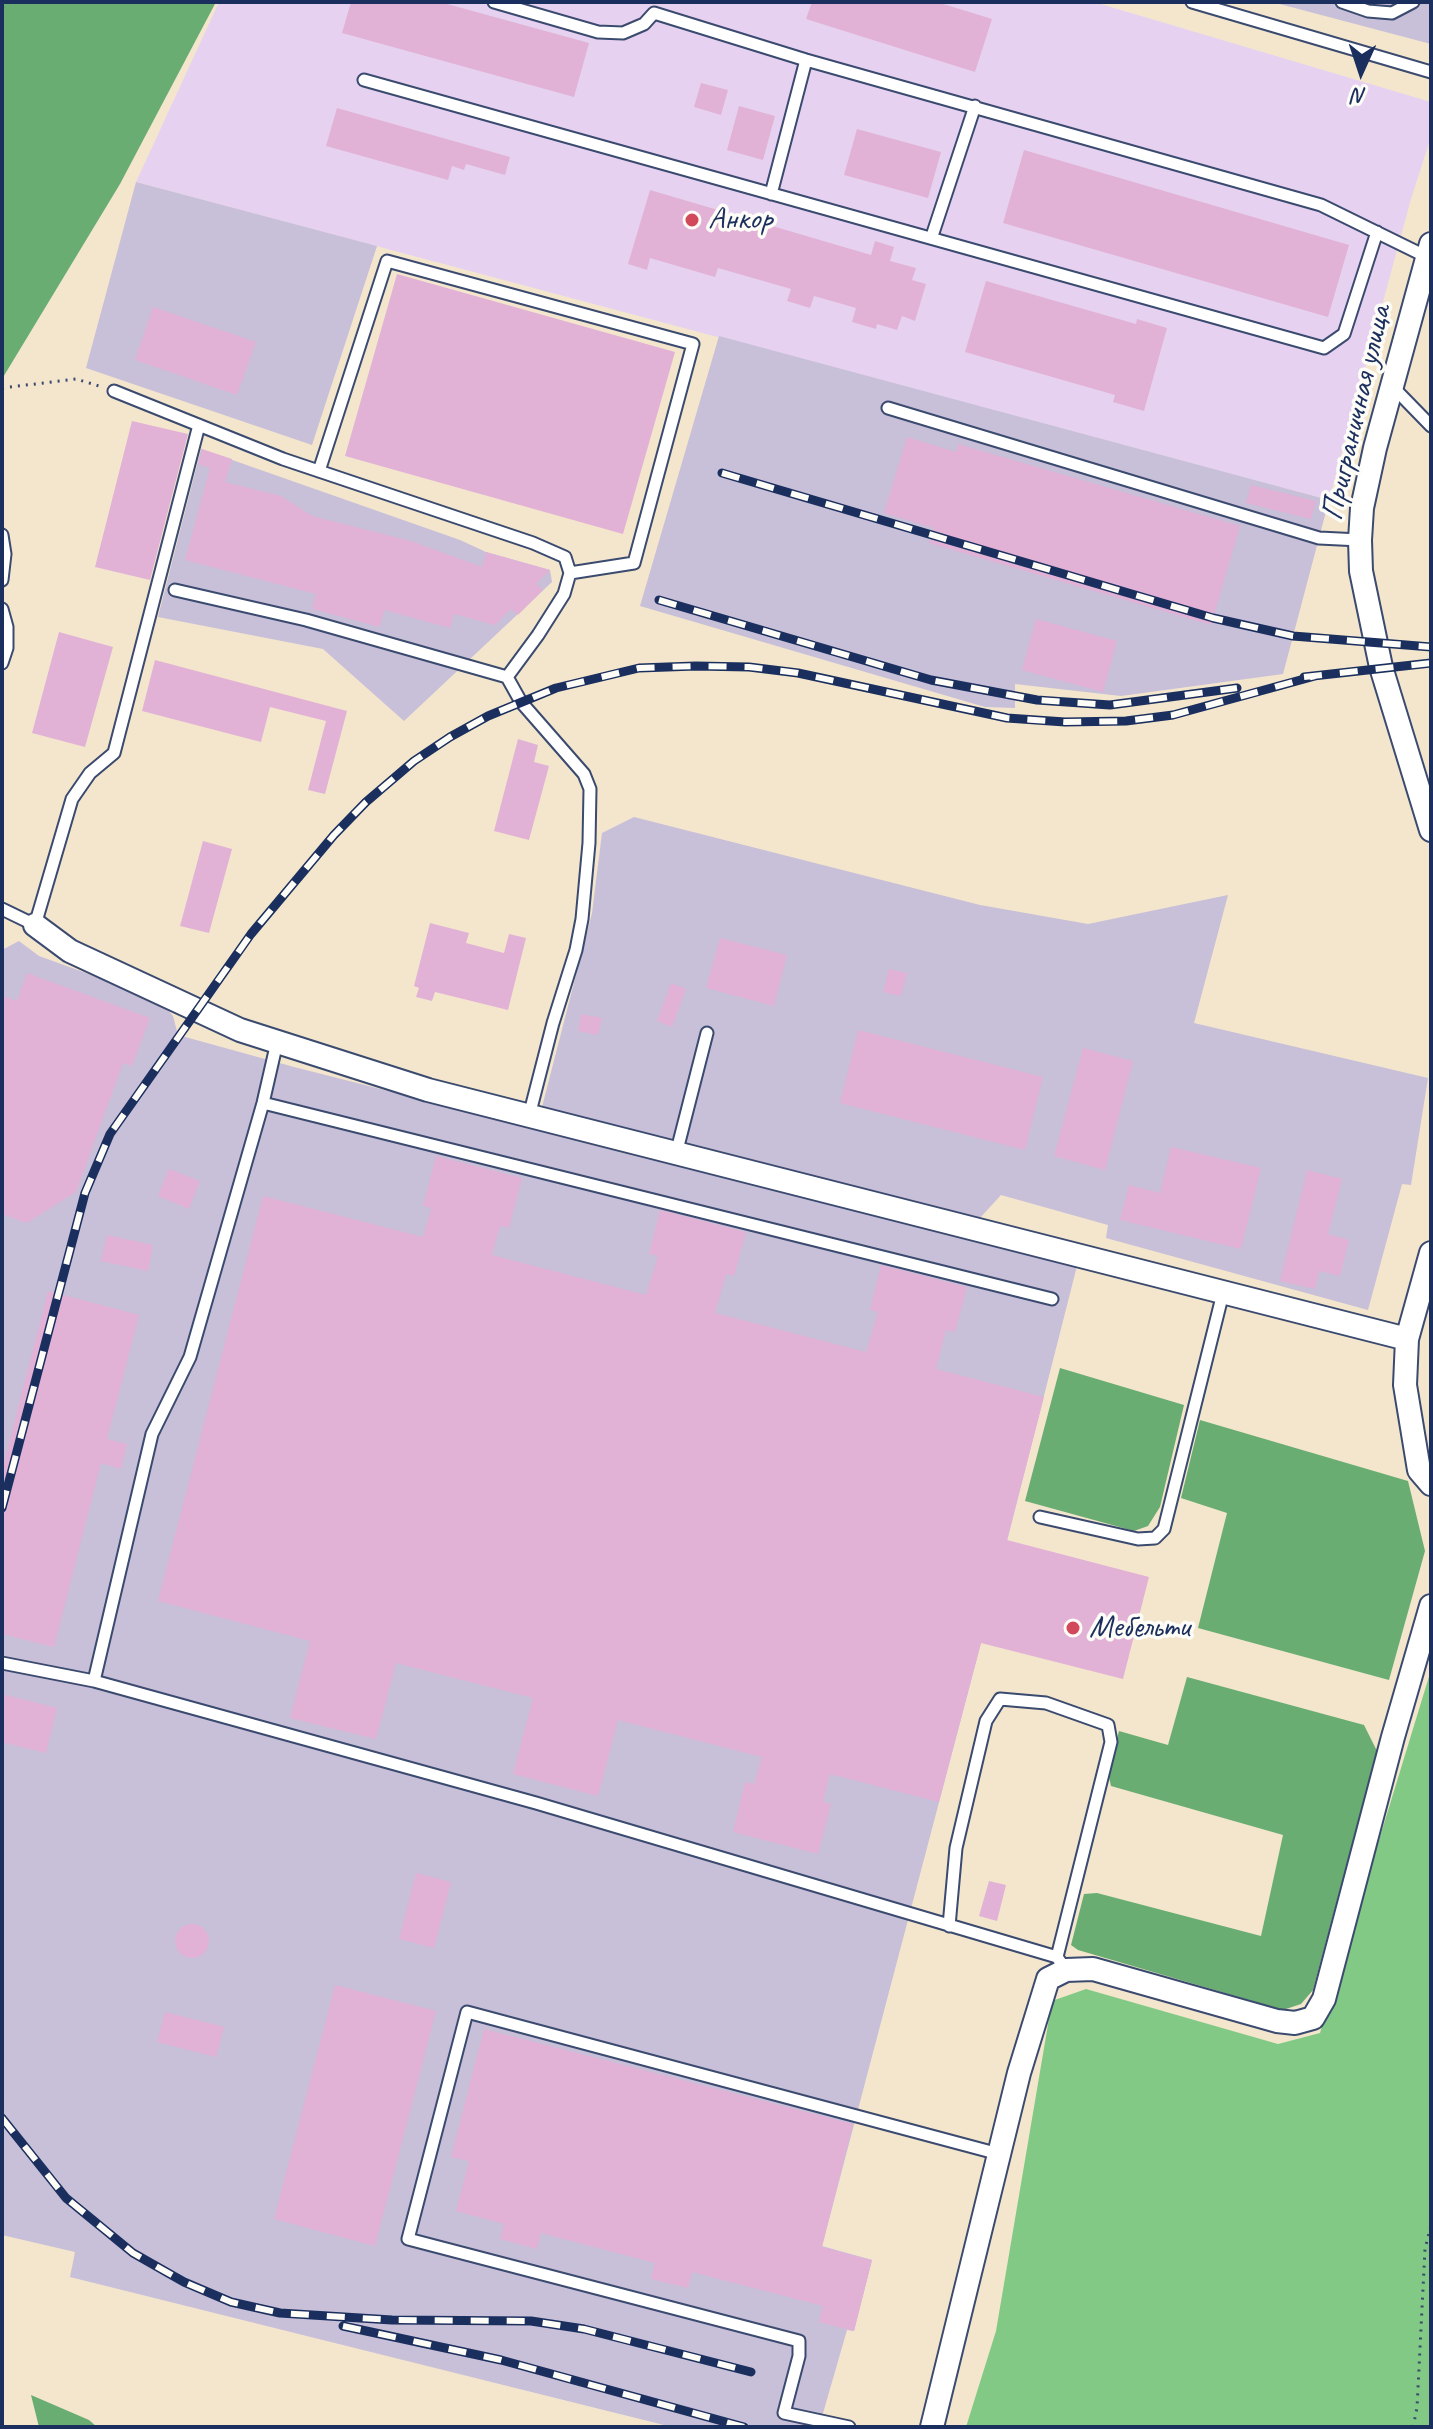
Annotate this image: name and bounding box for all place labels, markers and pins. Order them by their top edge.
place label: Анкор [708,201,772,239]
marker: Анкор [683,211,701,229]
place label: Мебельти [1089,1609,1190,1647]
marker: Мебельти [1064,1619,1082,1637]

